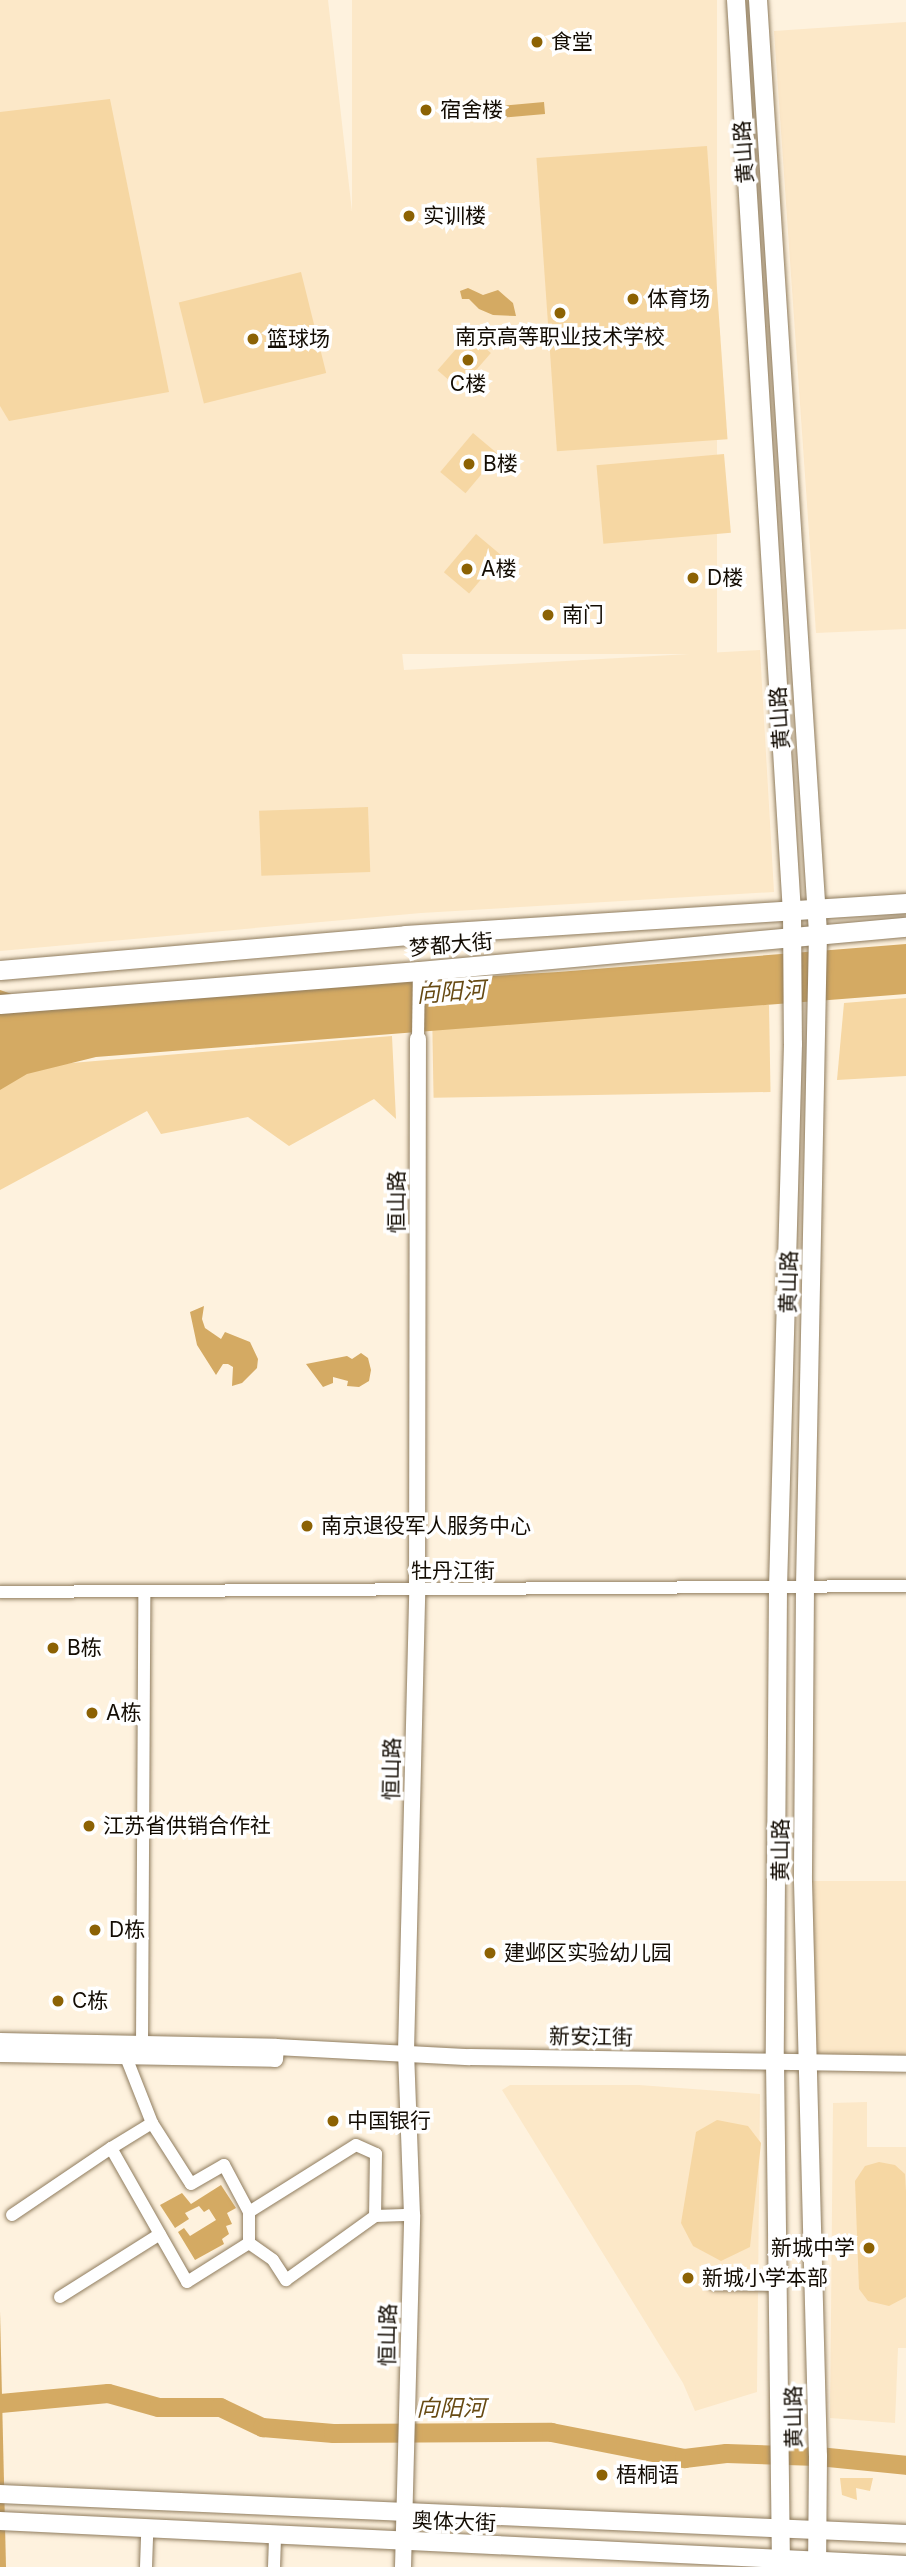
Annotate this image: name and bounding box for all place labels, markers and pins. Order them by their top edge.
place label: 食堂 [551,29,593,55]
marker: 食堂 [529,34,545,50]
place label: 宿舍楼 [440,97,503,123]
marker: 宿舍楼 [418,102,434,118]
place label: 实训楼 [423,203,486,229]
marker: 实训楼 [401,208,417,224]
place label: 体育场 [647,286,710,312]
marker: 体育场 [625,291,641,307]
marker: 南京高等职业技术学校 [552,305,568,321]
place label: 南京高等职业技术学校 [455,324,665,350]
place label: 篮球场 [267,326,330,352]
marker: 篮球场 [245,331,261,347]
marker: C楼 [460,352,476,368]
place label: C楼 [450,371,486,397]
place label: B楼 [483,451,518,477]
marker: B楼 [461,456,477,472]
place label: A楼 [481,556,516,582]
marker: A楼 [459,561,475,577]
place label: D楼 [707,565,743,591]
marker: D楼 [685,570,701,586]
place label: 南门 [562,602,604,628]
marker: 南门 [540,607,556,623]
place label: 南京退役军人服务中心 [321,1513,531,1539]
marker: 南京退役军人服务中心 [299,1518,315,1534]
place label: B栋 [67,1635,102,1661]
marker: B栋 [45,1640,61,1656]
place label: A栋 [106,1700,141,1726]
marker: A栋 [84,1705,100,1721]
place label: 江苏省供销合作社 [103,1813,271,1839]
marker: 江苏省供销合作社 [81,1818,97,1834]
place label: D栋 [109,1917,145,1943]
marker: D栋 [87,1922,103,1938]
place label: 建邺区实验幼儿园 [504,1940,672,1966]
marker: 建邺区实验幼儿园 [482,1945,498,1961]
place label: C栋 [72,1988,108,2014]
marker: C栋 [50,1993,66,2009]
place label: 中国银行 [347,2108,431,2134]
marker: 中国银行 [325,2113,341,2129]
place label: 新城中学 [771,2235,855,2261]
marker: 新城中学 [861,2240,877,2256]
place label: 新城小学本部 [702,2265,828,2291]
marker: 新城小学本部 [680,2270,696,2286]
place label: 梧桐语 [616,2462,679,2488]
marker: 梧桐语 [594,2467,610,2483]

